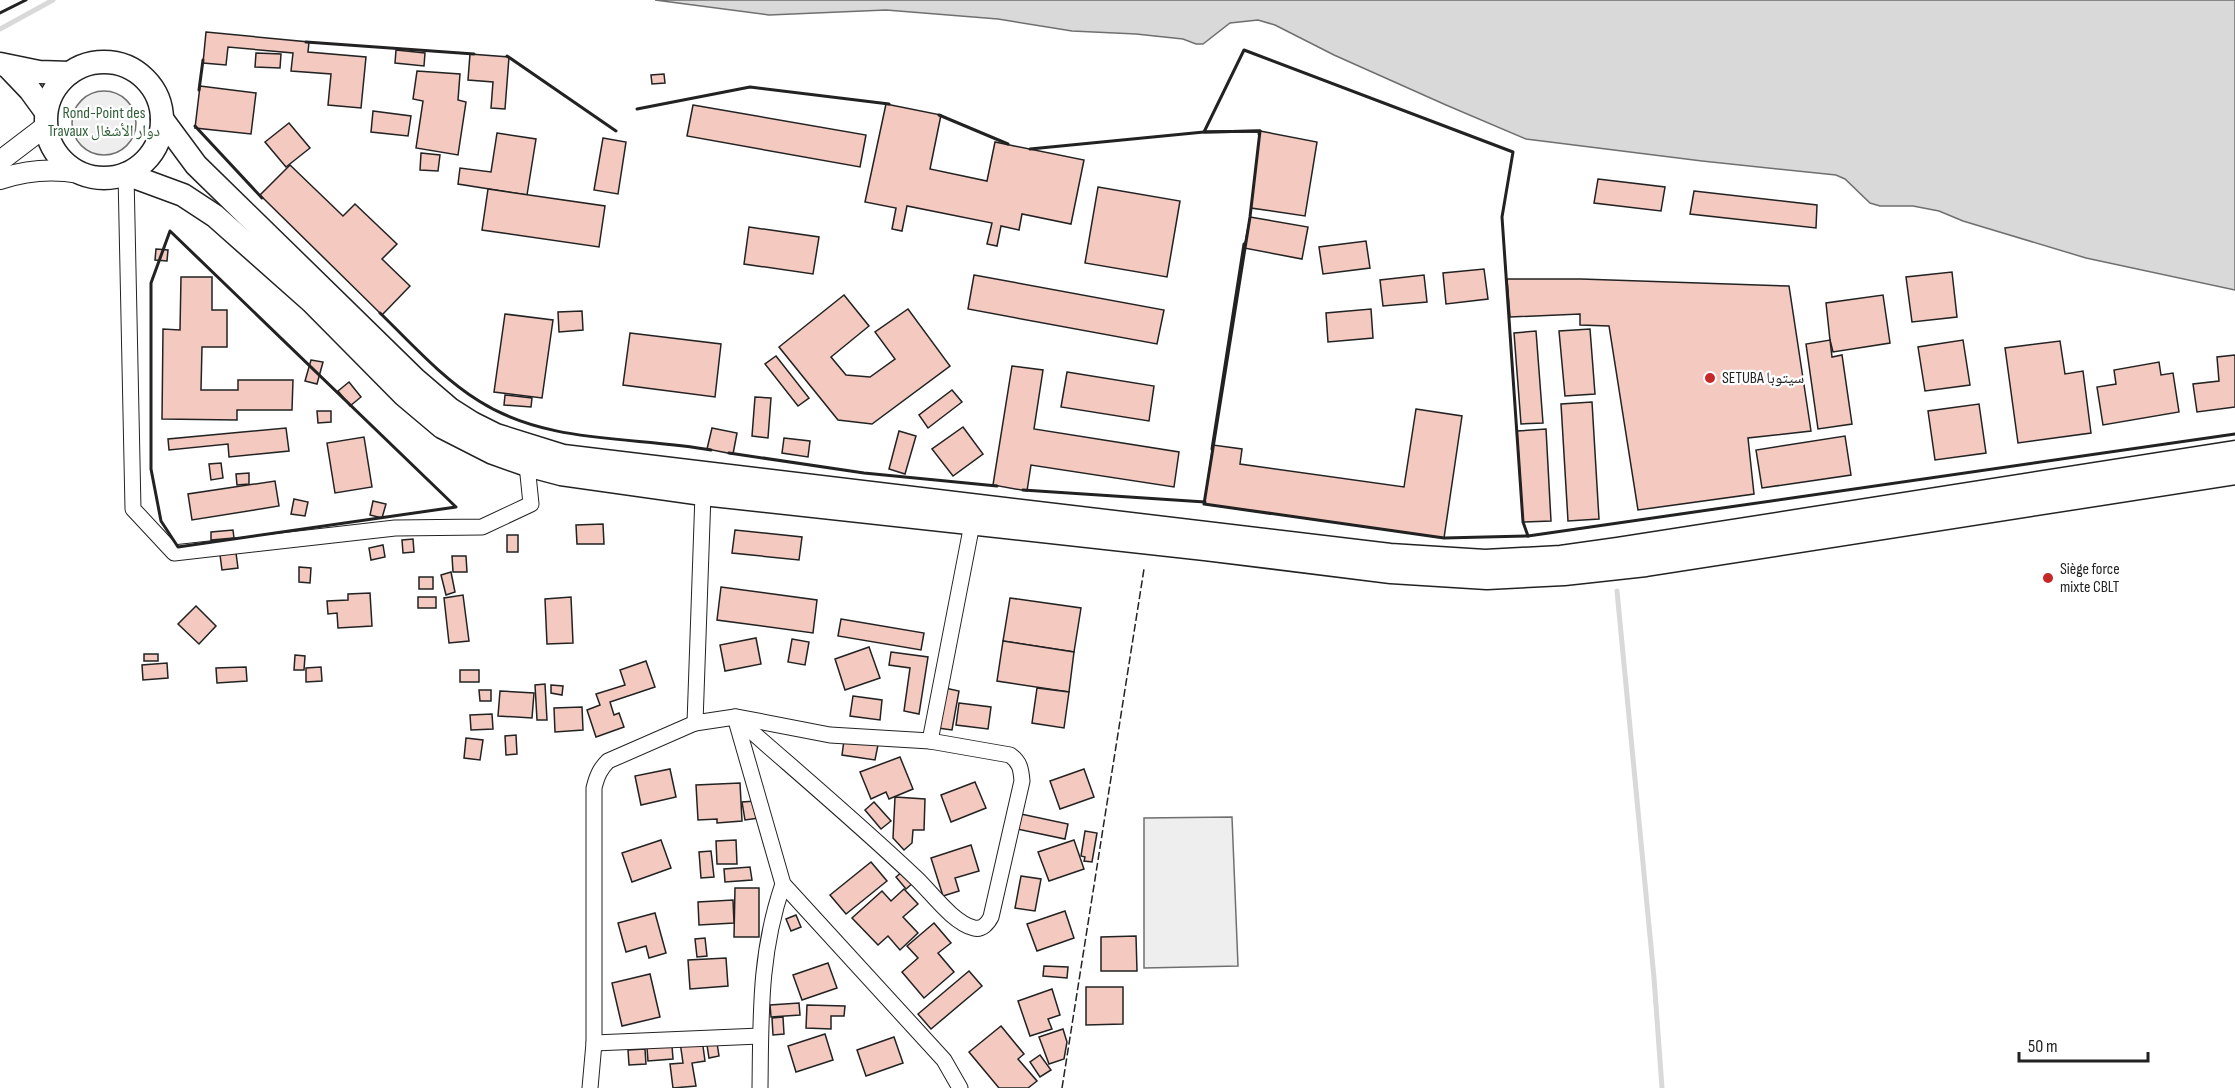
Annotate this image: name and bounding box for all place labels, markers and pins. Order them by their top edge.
place label: SETUBA سيتوبا [1722,369,1804,388]
marker: SETUBA سيتوبا [1703,371,1717,385]
place label: Siège force mixte CBLT [2060,560,2120,597]
marker: Siège force mixte CBLT [2041,571,2055,585]

